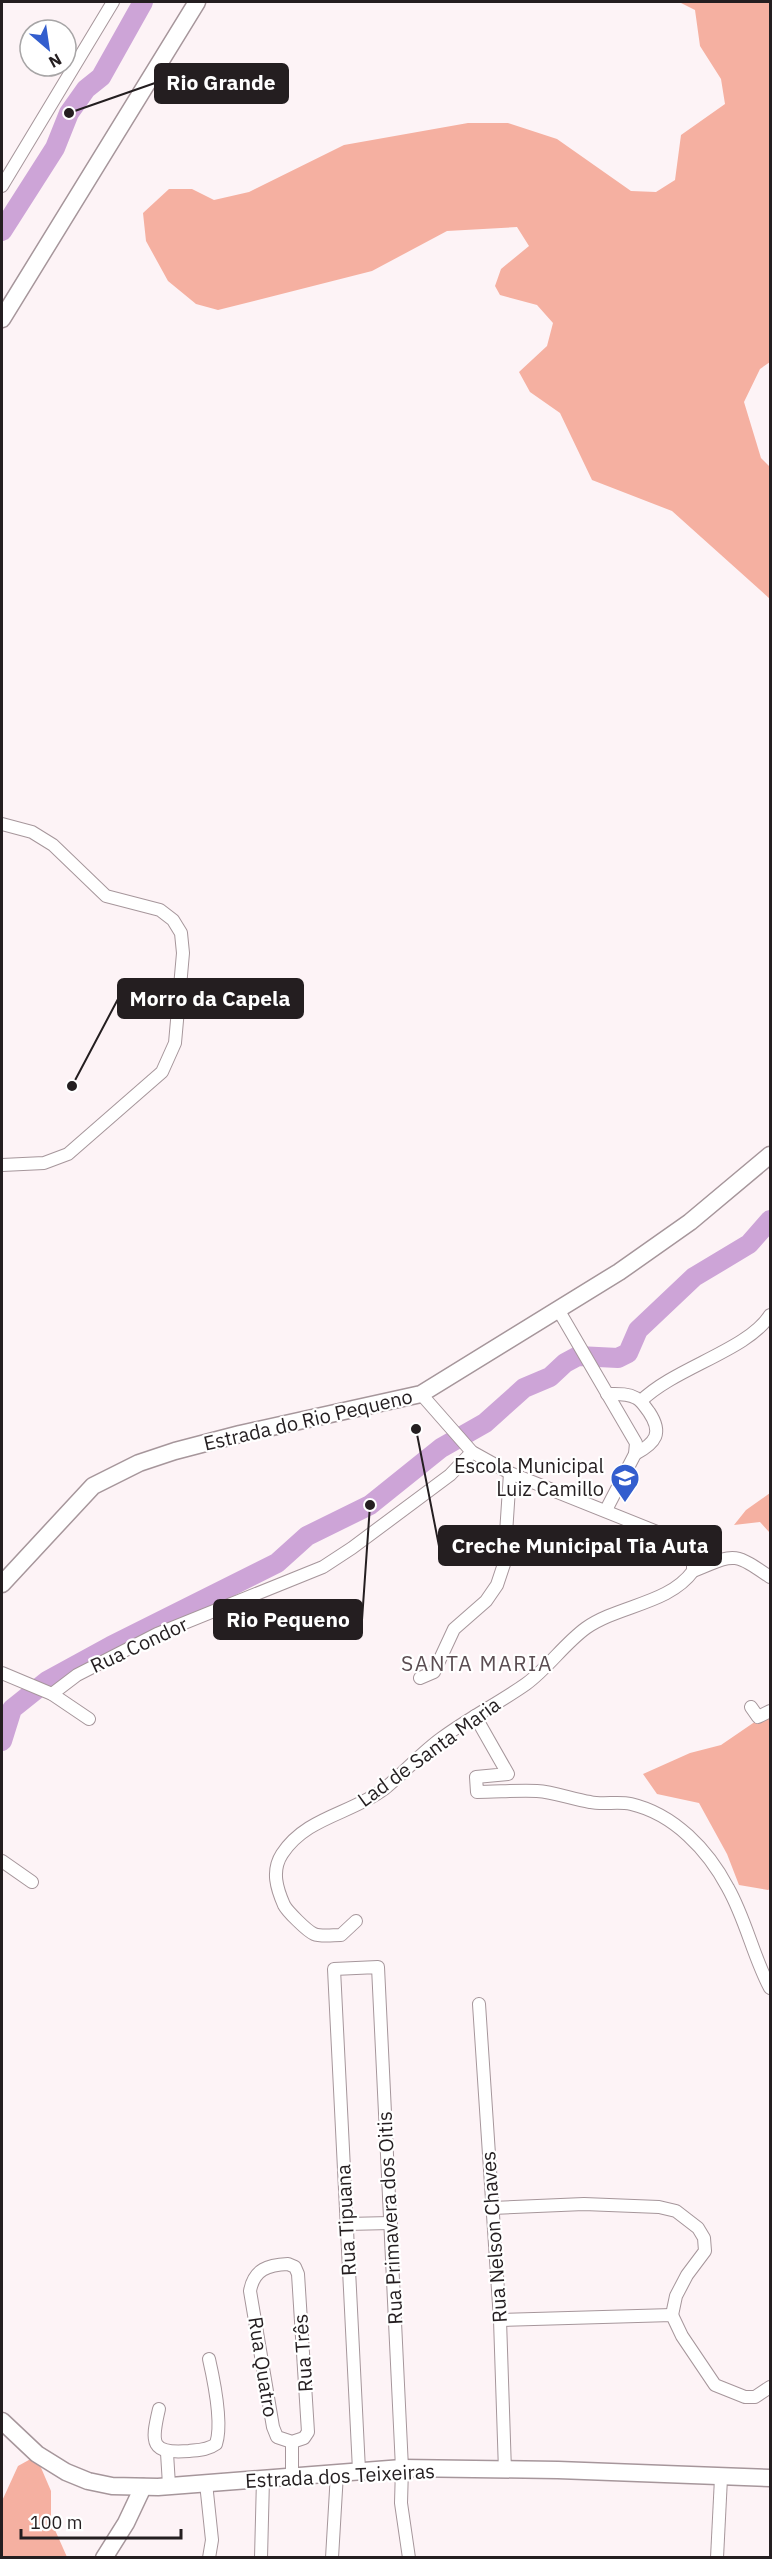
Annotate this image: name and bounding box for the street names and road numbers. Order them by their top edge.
street label: Estrada do Rio Pequeno [201,1382,415,1457]
street label: Rua Condor [86,1610,192,1679]
street label: Lad de Santa Maria [352,1690,506,1813]
street label: Rua Primavera dos Oitis [370,2111,409,2325]
street label: Rua Nelson Chaves [474,2150,513,2324]
street label: Rua Tipuana [329,2163,362,2276]
street label: Rua Três [286,2313,319,2393]
street label: Rua Quatro [242,2315,285,2419]
street label: Estrada dos Teixeiras [244,2457,436,2494]

